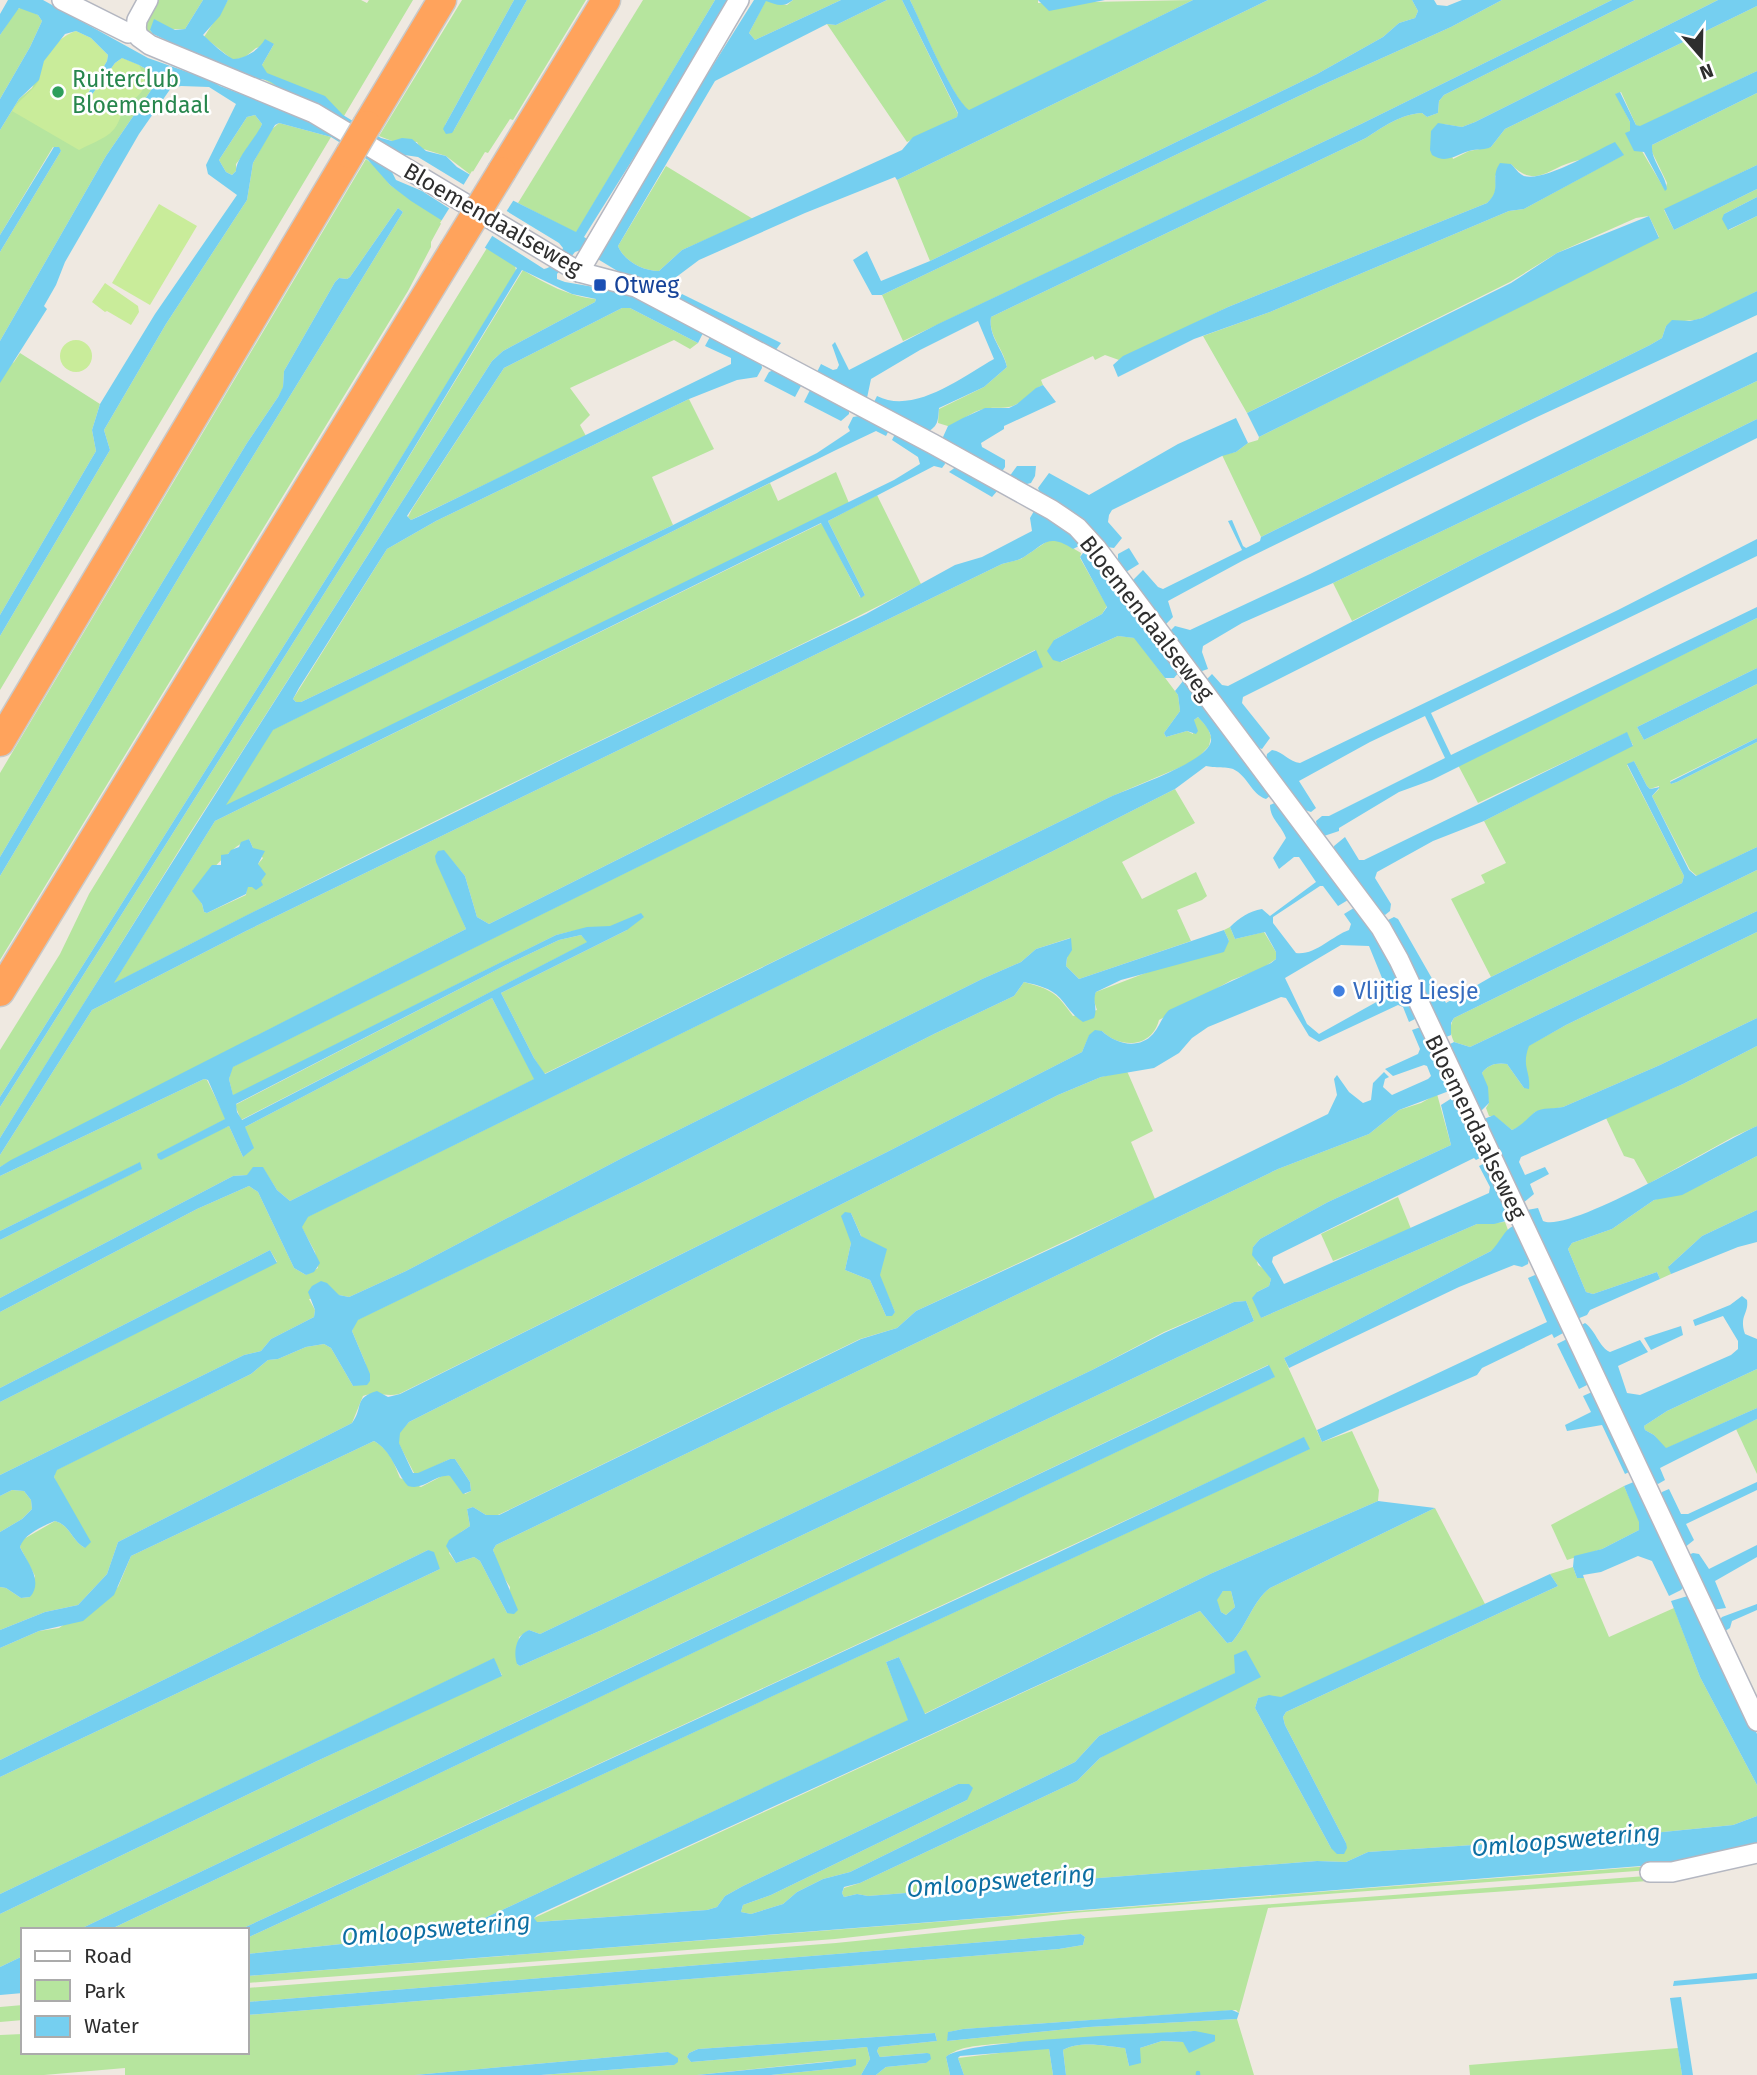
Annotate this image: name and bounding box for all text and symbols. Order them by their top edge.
north arrow [1666,21,1736,91]
text: N [1697,59,1717,84]
place label: Ruiterclub Bloemendaal [72,65,210,119]
marker: Ruiterclub Bloemendaal [50,84,66,100]
street label: Bloemendaalseweg [399,156,587,282]
place label: Otweg [614,271,679,299]
marker: Otweg [592,277,608,293]
street label: Bloemendaalseweg [1074,530,1220,706]
place label: Vlijtig Liesje [1353,977,1479,1005]
marker: Vlijtig Liesje [1331,983,1347,999]
street label: Bloemendaalseweg [1419,1030,1533,1224]
water label: Omloopswetering [1470,1818,1662,1862]
water label: Omloopswetering [905,1859,1097,1903]
water label: Omloopswetering [340,1907,532,1951]
legend [21,1928,248,2054]
text: Road [84,1943,132,1969]
text: Park [84,1978,126,2004]
text: Water [84,2013,139,2039]

